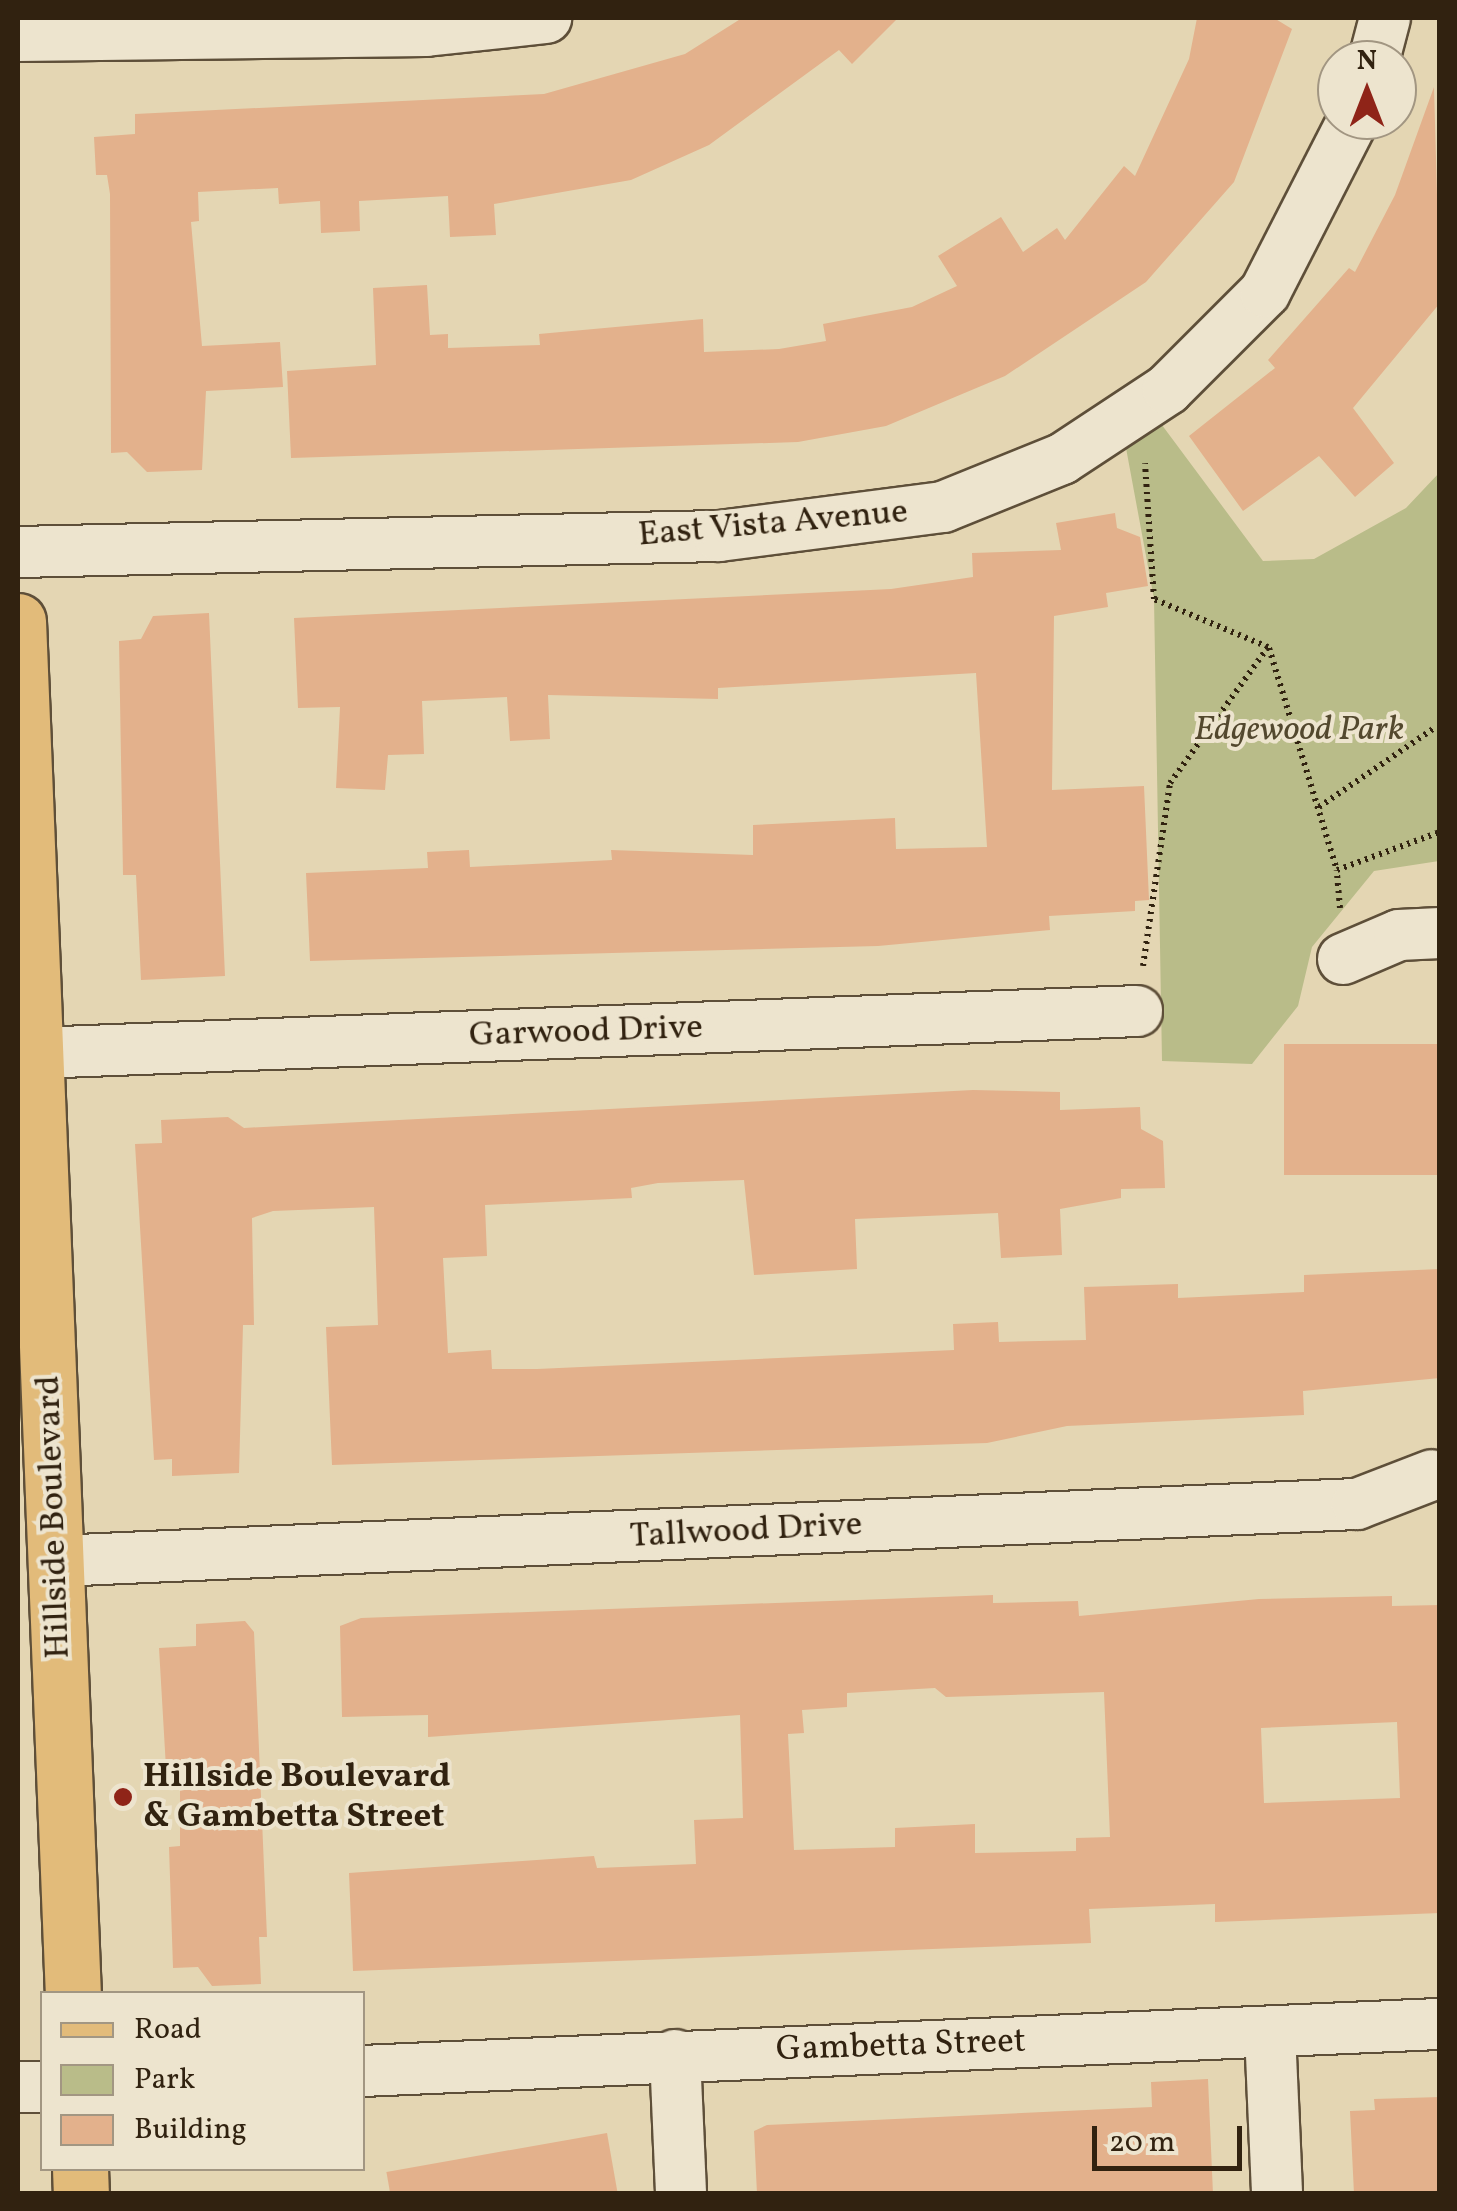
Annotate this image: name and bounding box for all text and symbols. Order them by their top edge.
north arrow [1317,40,1417,140]
text: N [1357,42,1377,81]
street label: East Vista Avenue [636,491,910,557]
park label: Edgewood Park [1194,709,1404,751]
street label: Garwood Drive [468,1007,704,1057]
street label: Hillside Boulevard [28,1374,80,1660]
street label: Tallwood Drive [629,1504,863,1558]
place label: Hillside Boulevard & Gambetta Street [143,1756,451,1838]
marker: Hillside Boulevard & Gambetta Street [112,1786,134,1808]
legend [40,1991,365,2171]
text: Road [134,2009,202,2051]
street label: Gambetta Street [775,2021,1027,2071]
text: Park [134,2059,195,2101]
scale bar [1097,2106,1247,2168]
text: Building [134,2109,247,2151]
text: 20 m [1109,2122,1175,2164]

